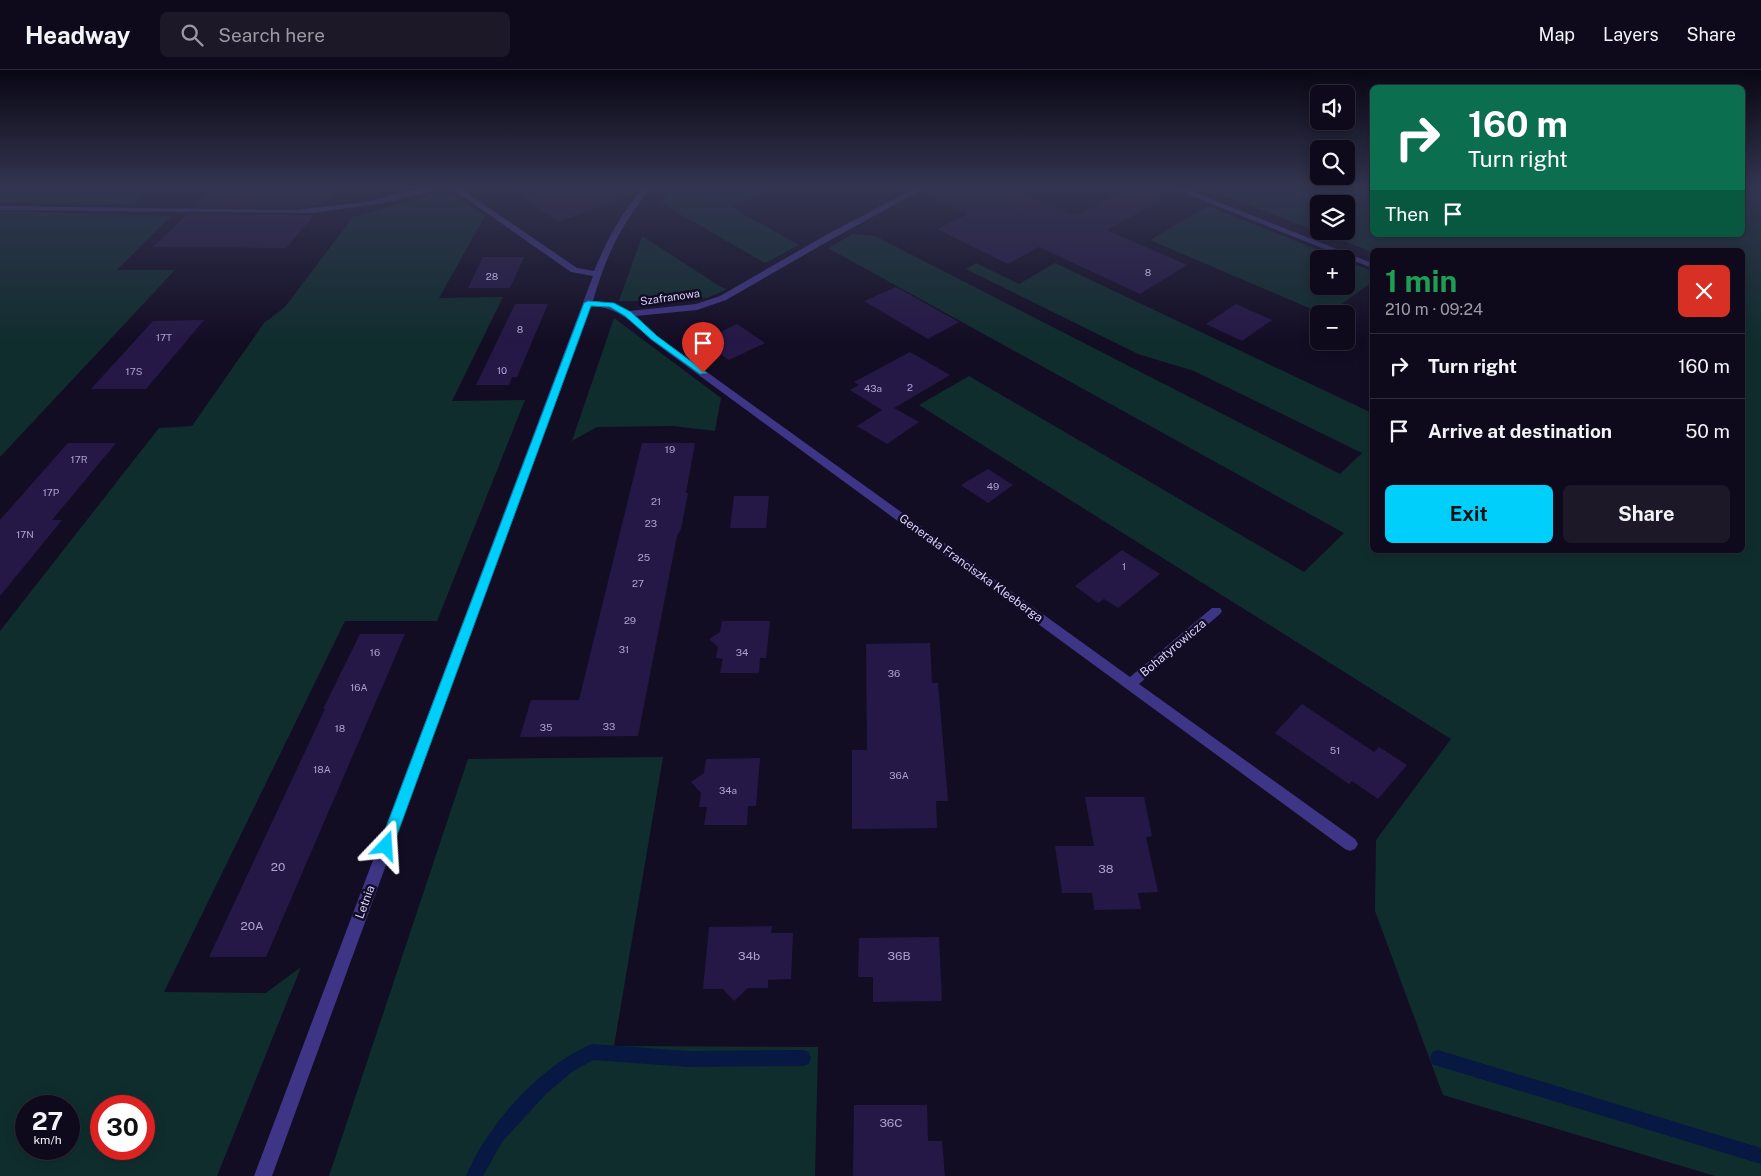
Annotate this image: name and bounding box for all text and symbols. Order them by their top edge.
search box [160,12,510,57]
text: Headway [25,21,130,49]
icon: search [178,21,206,49]
text: Search here [218,24,325,46]
text: Map [1539,24,1575,45]
text: Layers [1603,24,1659,45]
text: Share [1687,24,1736,45]
map controls [1310,85,1355,350]
button: sound [1310,85,1355,130]
text: 160 m [1468,104,1568,145]
icon: right [1385,105,1450,170]
button: search [1310,140,1355,185]
text: Turn right [1468,146,1568,172]
button: layers [1310,195,1355,240]
icon: arrive [1439,200,1467,228]
text: Then [1385,203,1429,225]
button: + [1310,250,1355,295]
text: 1 min [1385,263,1457,299]
button: close [1678,265,1730,317]
house number: 8 [1145,266,1151,278]
house number: 28 [486,270,498,282]
street label: Szafranowa [639,287,701,307]
text: 210 m · 09:24 [1385,300,1483,319]
button: − [1310,305,1355,350]
pin [682,322,724,373]
house number: 8 [517,323,523,335]
icon: arrive [689,329,717,357]
house number: 17T [156,331,172,343]
icon: right [1385,352,1413,380]
text: Turn right [1428,355,1517,377]
text: 160 m [1678,355,1730,377]
house number: 10 [497,364,507,376]
house number: 17S [126,365,143,377]
house number: 2 [907,381,913,393]
house number: 43a [864,382,882,394]
icon: arrive [1385,417,1413,445]
text: Arrive at destination [1428,420,1612,442]
text: 50 m [1685,420,1730,442]
house number: 19 [665,443,675,455]
house number: 17R [71,453,88,465]
house number: 49 [987,480,999,492]
button: Exit [1385,485,1553,543]
button: Share [1563,485,1730,543]
house number: 17P [43,486,60,498]
house number: 21 [651,495,661,507]
street label: Generała Franciszka Kleeberga [896,511,1046,625]
house number: 23 [645,517,657,529]
house number: 17N [16,528,34,540]
house number: 25 [638,551,650,563]
house number: 1 [1122,560,1126,572]
house number: 27 [632,577,644,589]
house number: 29 [624,614,636,626]
street label: Bohatyrowicza [1137,616,1209,680]
house number: 31 [619,643,629,655]
house number: 16 [370,646,380,658]
house number: 34 [736,646,748,658]
house number: 36 [888,667,900,679]
house number: 16A [350,681,368,693]
house number: 33 [603,720,615,732]
house number: 35 [540,721,552,733]
house number: 18 [335,722,345,734]
house number: 51 [1330,744,1340,756]
house number: 18A [313,763,331,775]
house number: 36A [889,769,909,781]
house number: 34a [719,784,737,796]
position arrow [359,819,411,871]
house number: 20 [271,860,285,874]
house number: 38 [1098,862,1114,876]
street label: Letnia [353,883,377,921]
house number: 20A [240,919,264,933]
house number: 34b [738,949,760,963]
house number: 36B [888,949,911,963]
speed limit sign: 30 [90,1095,155,1160]
text: 27 [32,1106,63,1136]
house number: 36C [879,1116,903,1130]
text: km/h [33,1133,62,1147]

